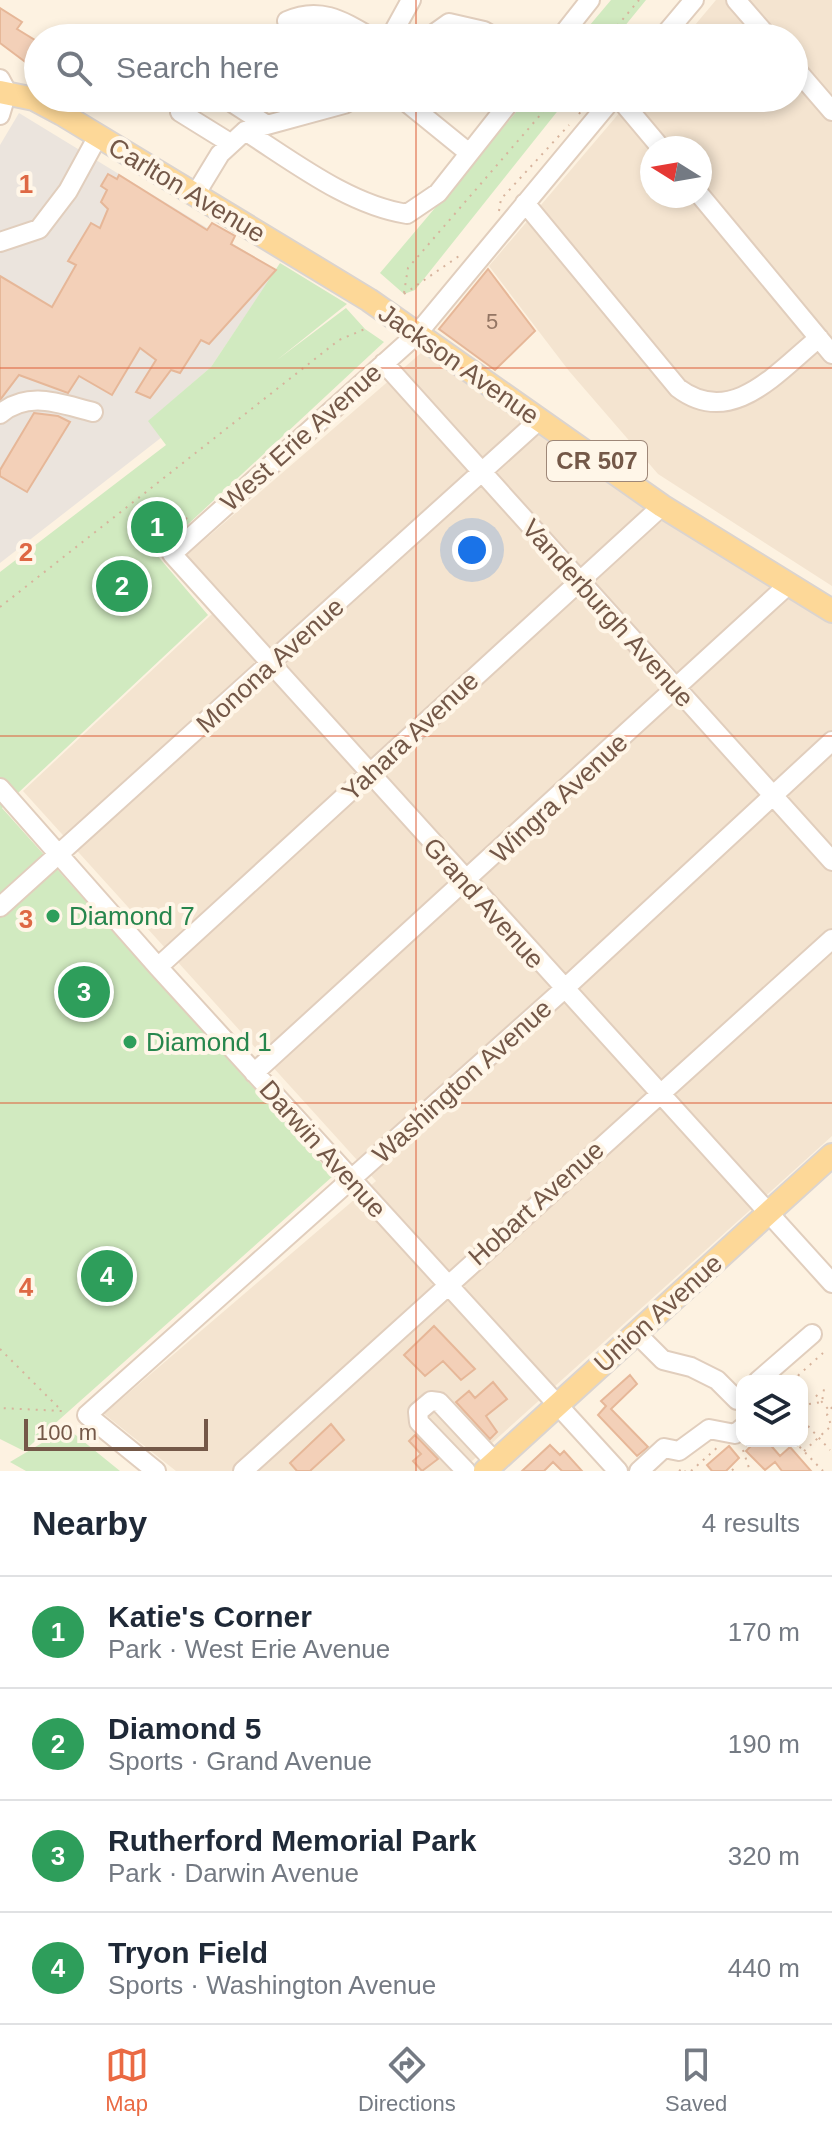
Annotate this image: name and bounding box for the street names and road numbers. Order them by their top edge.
street label: Carlton Avenue [103,131,271,249]
street label: Jackson Avenue [373,298,545,430]
street label: West Erie Avenue [215,357,387,517]
road number: CR 507 [547,441,647,481]
street label: Vanderburgh Avenue [516,513,700,713]
street label: Monona Avenue [190,591,350,739]
street label: Yahara Avenue [336,665,484,807]
street label: Wingra Avenue [484,727,634,869]
street label: Grand Avenue [417,831,551,975]
street label: Washington Avenue [367,993,557,1169]
street label: Darwin Avenue [253,1074,393,1224]
street label: Hobart Avenue [462,1134,610,1272]
street label: Union Avenue [588,1248,728,1378]

